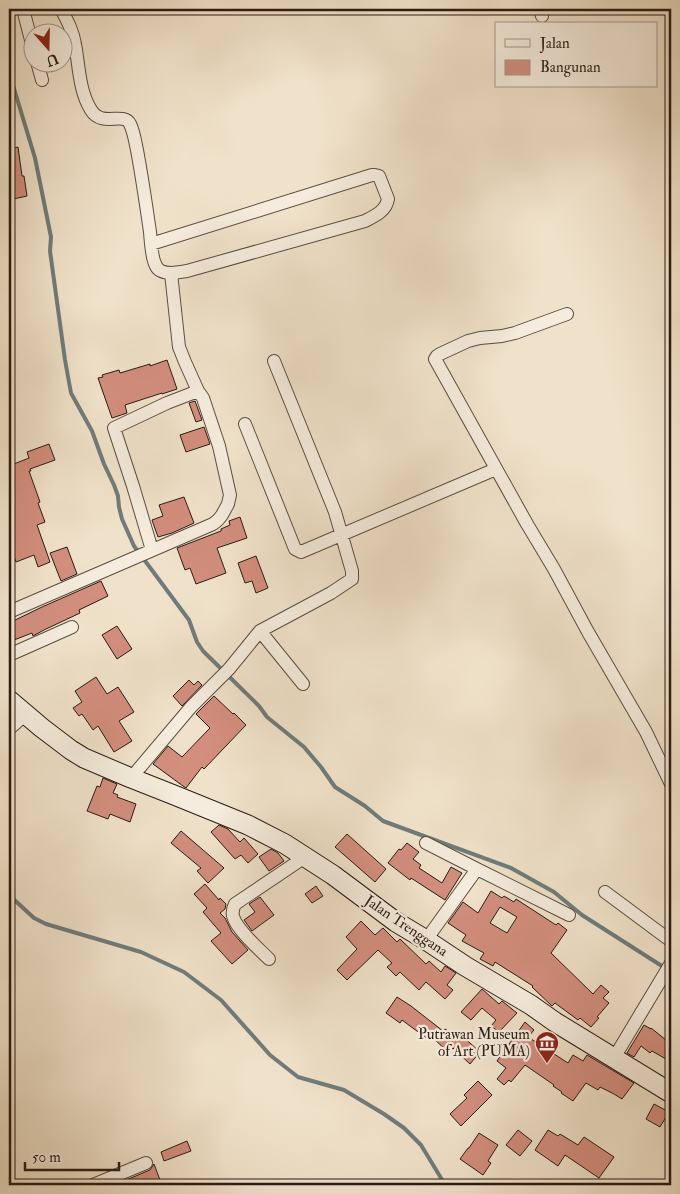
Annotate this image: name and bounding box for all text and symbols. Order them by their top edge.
north arrow [22,22,72,72]
legend [495,22,658,88]
text: Jalan [539,34,570,54]
text: U [44,50,61,70]
text: Bangunan [540,58,601,77]
street label: Jalan Trenggana [359,891,452,962]
place label: Putrawan Museum of Art (PUMA) [418,1025,530,1061]
museum icon: Putrawan Museum of Art (PUMA) [534,1030,560,1064]
scale bar [25,1139,119,1171]
text: 50 m [32,1148,61,1167]

